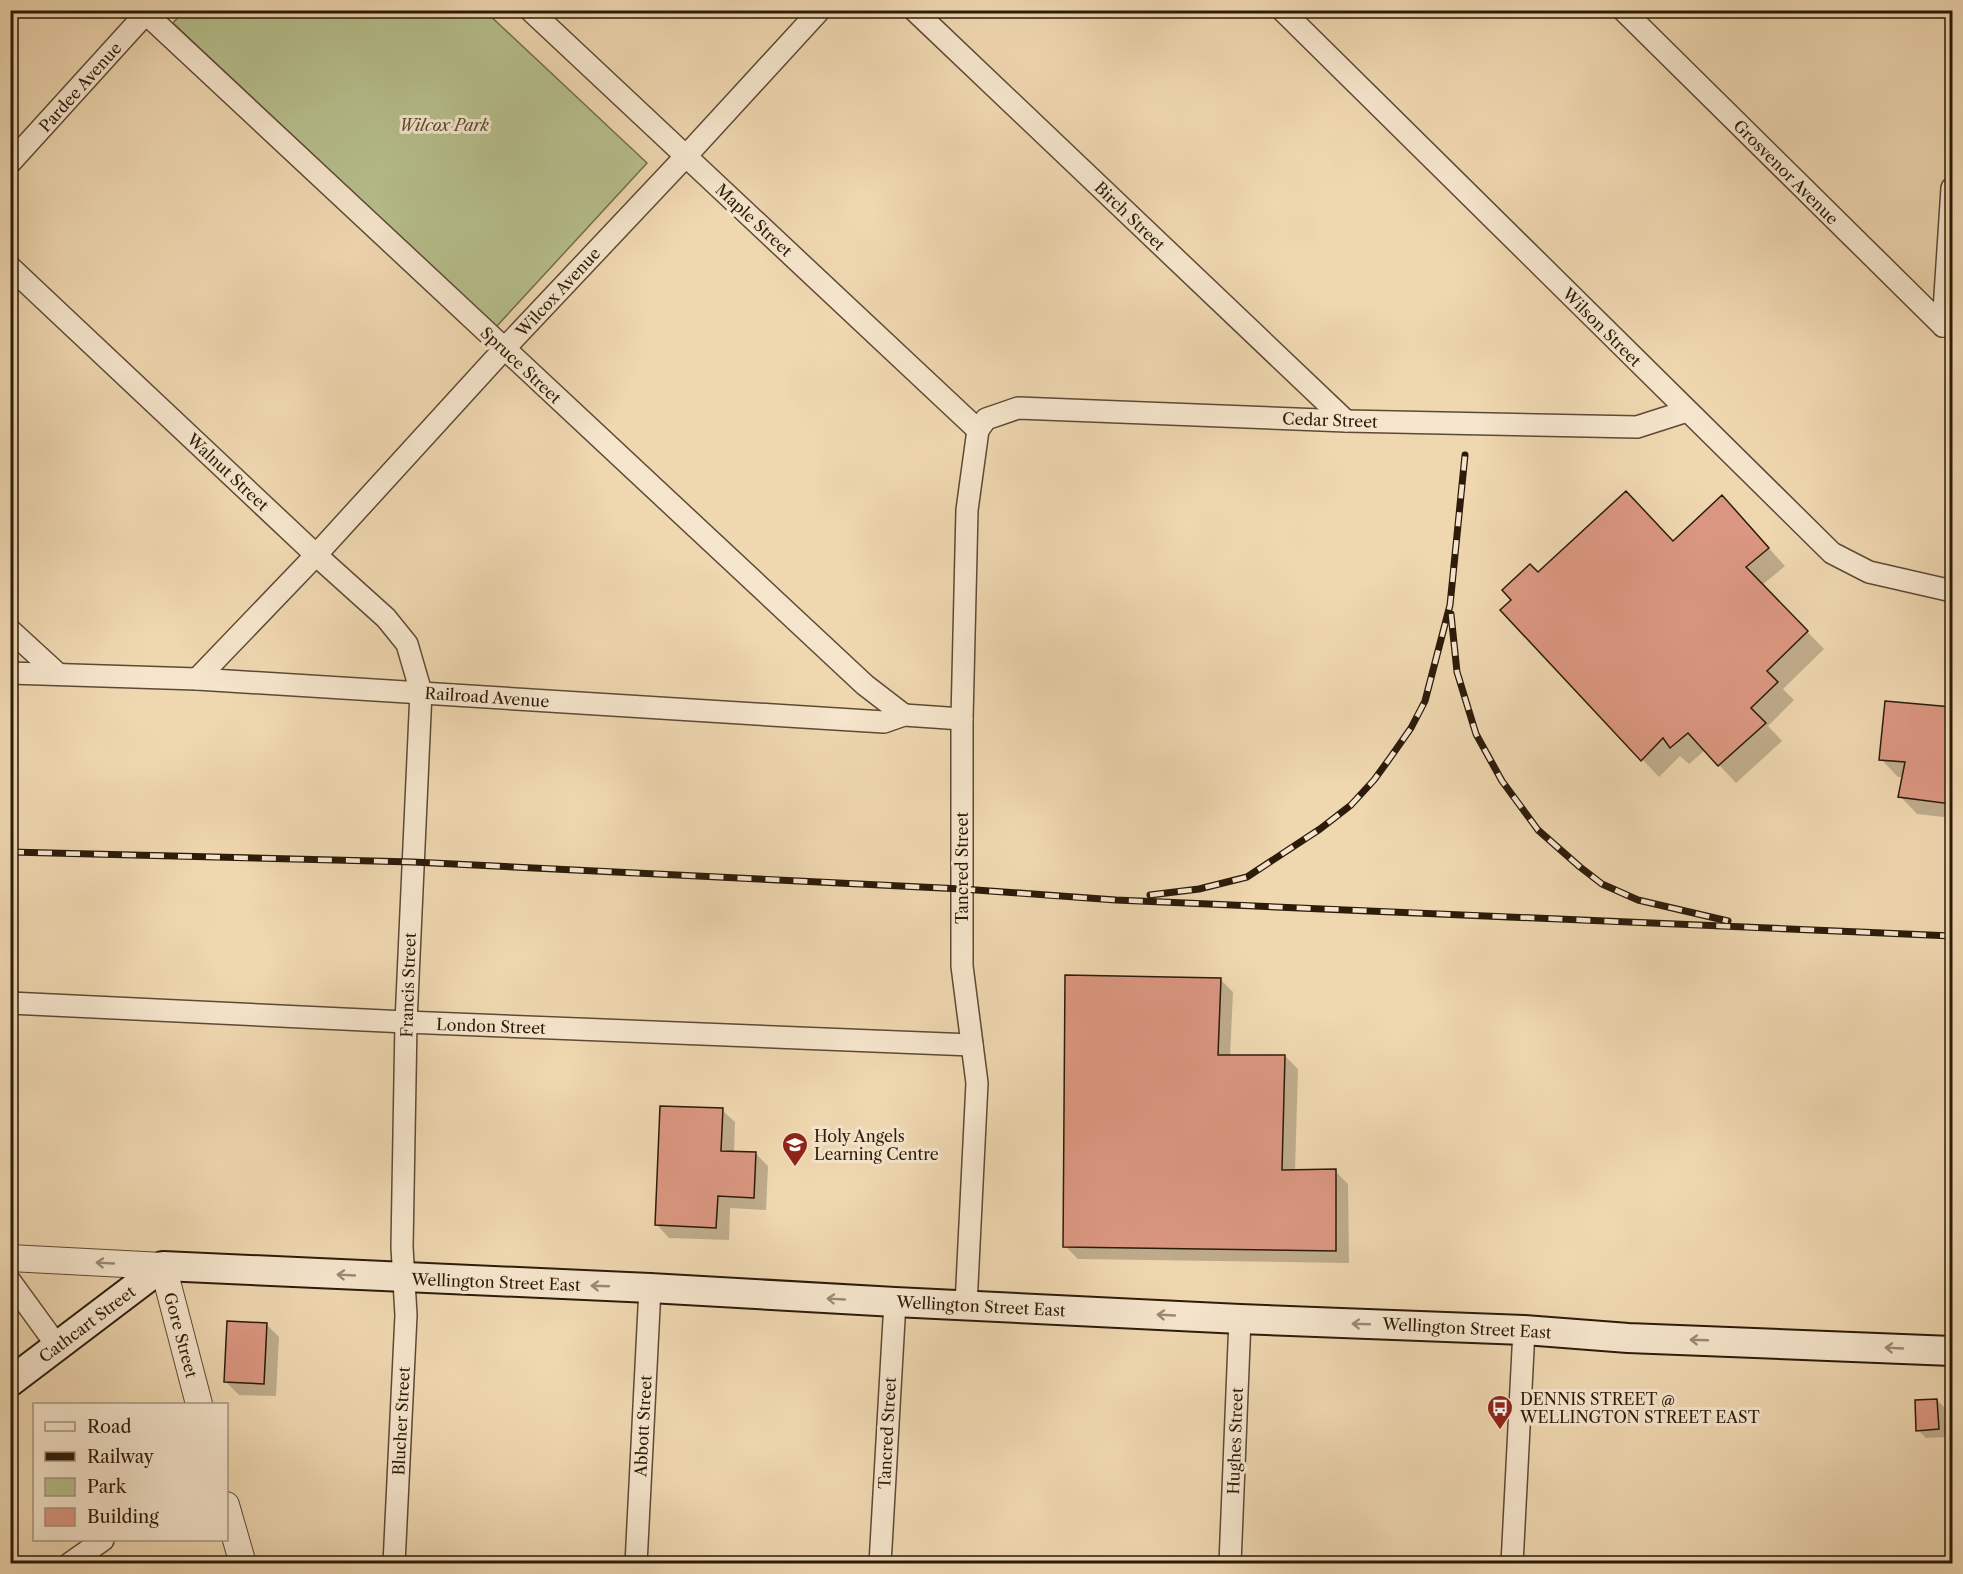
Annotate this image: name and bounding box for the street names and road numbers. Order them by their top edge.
street label: Pardee Avenue [35,38,125,136]
street label: Grosvenor Avenue [1729,115,1843,229]
street label: Birch Street [1090,177,1170,255]
street label: Maple Street [711,179,797,261]
street label: Wilcox Avenue [511,243,604,341]
street label: Wilson Street [1558,283,1646,371]
street label: Spruce Street [477,323,566,408]
street label: Cedar Street [1282,408,1378,432]
street label: Walnut Street [182,428,273,515]
street label: Railroad Avenue [424,683,550,711]
street label: Tancred Street [952,812,972,924]
street label: Francis Street [396,932,420,1038]
street label: London Street [436,1014,546,1038]
street label: Wellington Street East [410,1269,581,1295]
street label: Cathcart Street [35,1281,139,1367]
street label: Gore Street [160,1290,202,1380]
street label: Wellington Street East [895,1292,1066,1320]
street label: Wellington Street East [1381,1314,1552,1342]
street label: Blucher Street [388,1366,414,1476]
street label: Abbott Street [630,1374,656,1478]
street label: Tancred Street [874,1376,900,1490]
street label: Hughes Street [1223,1387,1247,1495]

